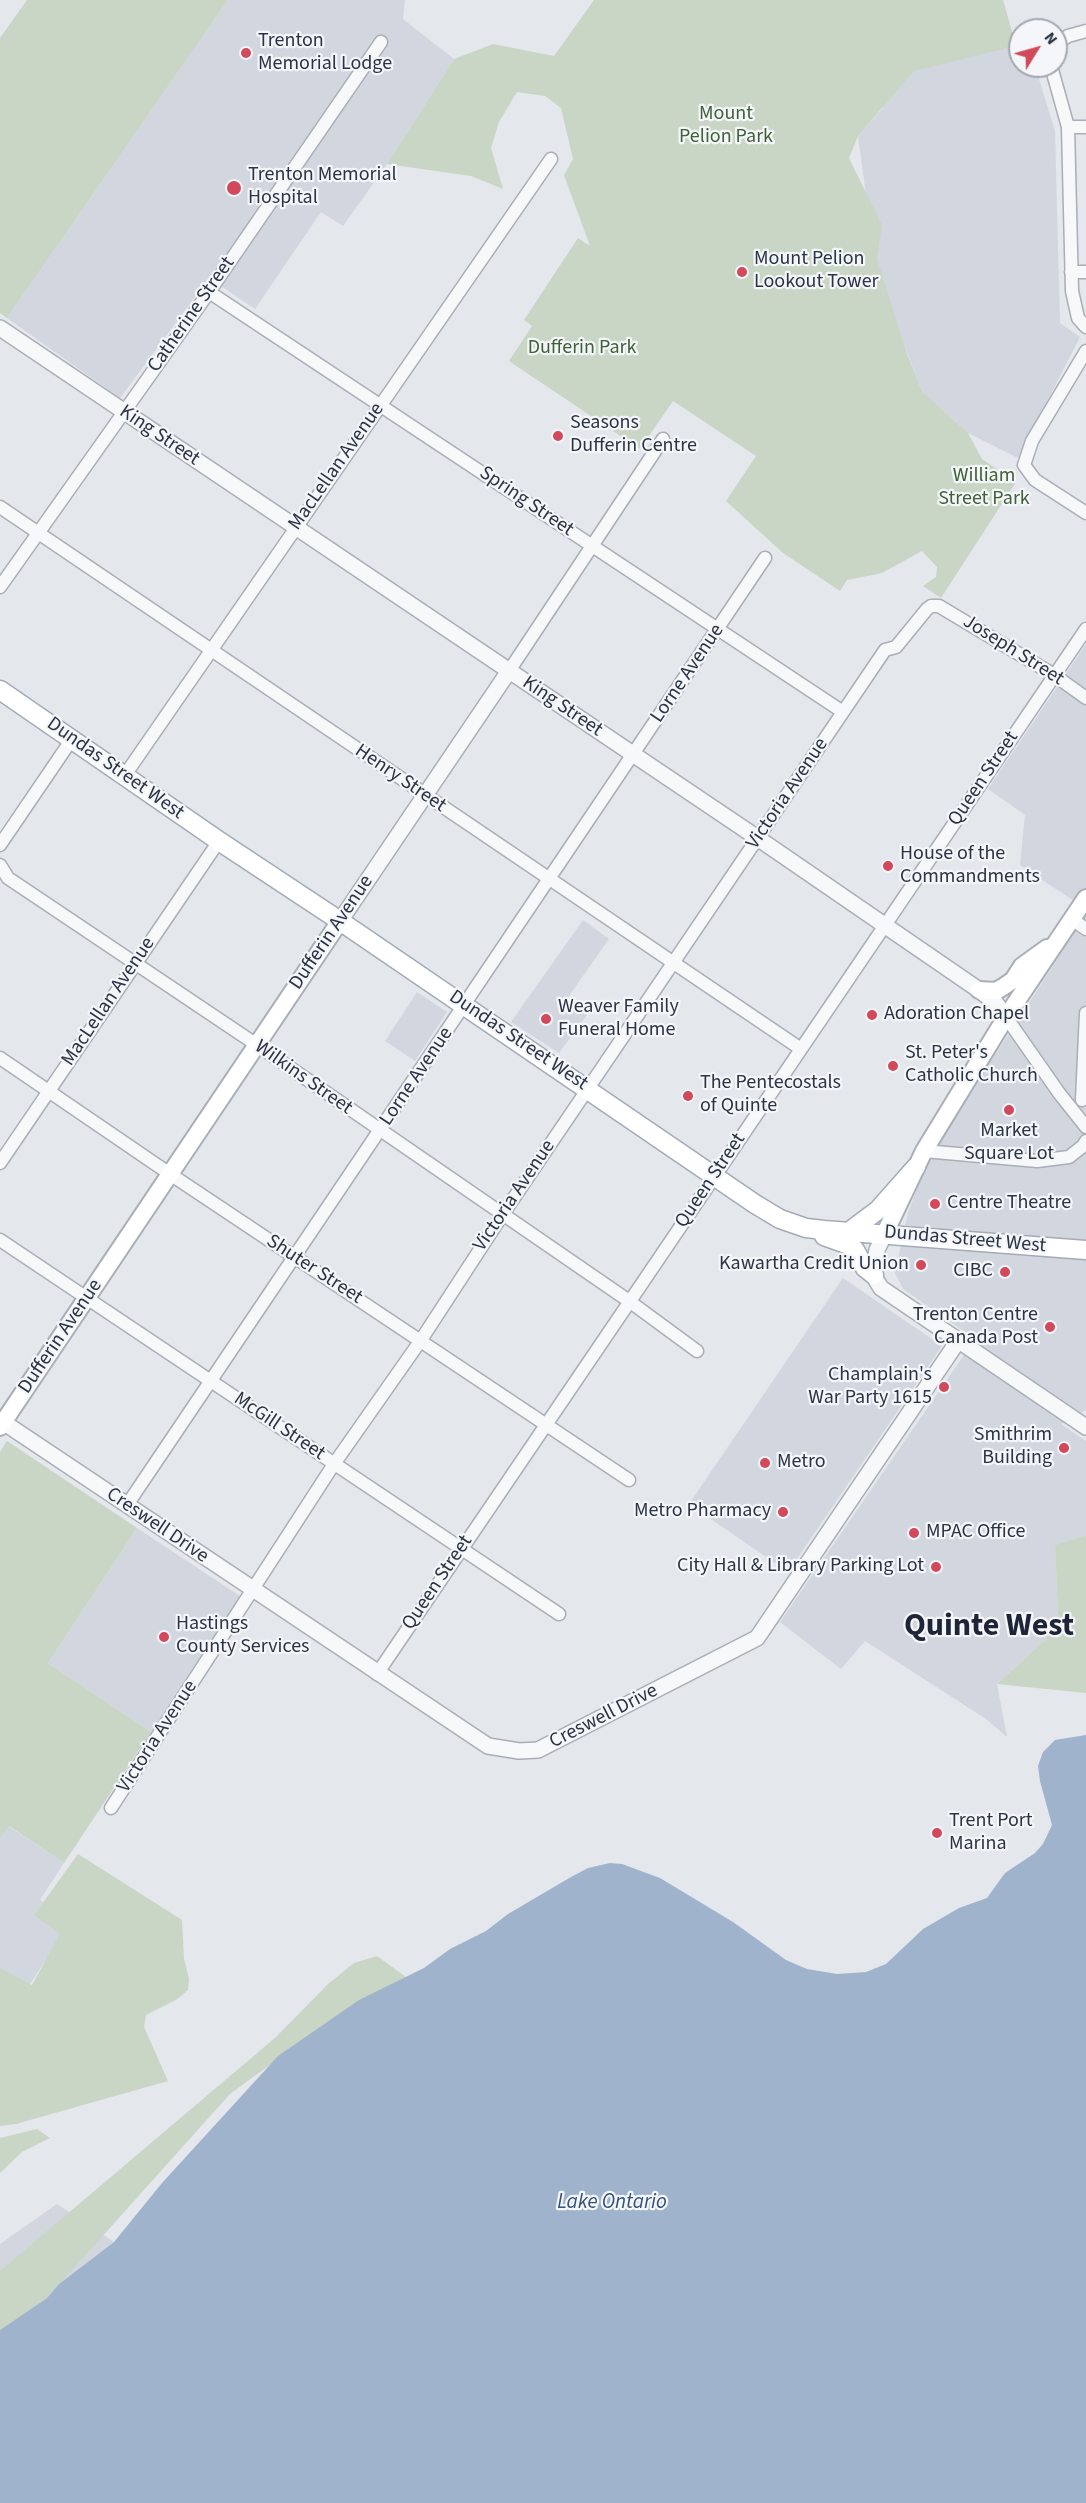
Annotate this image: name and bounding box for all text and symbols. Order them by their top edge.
north arrow [1008,18,1068,78]
text: N [1039,27,1063,49]
place label: Trenton Memorial Lodge [258,30,392,77]
marker: Trenton Memorial Lodge [239,46,253,60]
park label: Mount Pelion Park [679,103,773,150]
place label: Trenton Memorial Hospital [248,164,397,211]
marker: Trenton Memorial Hospital [225,179,243,197]
place label: Mount Pelion Lookout Tower [754,248,879,295]
street label: Catherine Street [143,253,241,377]
marker: Mount Pelion Lookout Tower [735,265,749,279]
park label: Dufferin Park [528,337,636,361]
street label: MacLellan Avenue [284,399,390,535]
street label: King Street [114,400,204,472]
place label: Seasons Dufferin Centre [570,412,697,459]
marker: Seasons Dufferin Centre [551,429,565,443]
street label: Spring Street [474,462,578,542]
park label: William Street Park [938,465,1030,512]
street label: Joseph Street [958,610,1068,692]
street label: Lorne Avenue [646,620,730,728]
street label: King Street [517,671,607,743]
street label: Dundas Street West [42,713,188,825]
street label: Queen Street [944,727,1024,831]
street label: Victoria Avenue [742,734,834,854]
street label: Henry Street [350,740,450,818]
place label: House of the Commandments [900,843,1040,890]
marker: House of the Commandments [881,859,895,873]
street label: Dufferin Avenue [285,871,379,995]
street label: MacLellan Avenue [57,933,161,1071]
street label: Dundas Street West [444,986,592,1096]
place label: Weaver Family Funeral Home [558,996,679,1043]
place label: Adoration Chapel [884,1003,1029,1027]
marker: Adoration Chapel [865,1008,879,1022]
marker: Weaver Family Funeral Home [539,1012,553,1026]
street label: Lorne Avenue [375,1023,459,1131]
street label: Wilkins Street [249,1035,357,1121]
place label: St. Peter's Catholic Church [905,1042,1038,1089]
marker: St. Peter's Catholic Church [886,1059,900,1073]
place label: The Pentecostals of Quinte [700,1072,841,1119]
marker: The Pentecostals of Quinte [681,1089,695,1103]
marker: Market Square Lot [1002,1103,1016,1117]
place label: Market Square Lot [964,1120,1054,1167]
street label: Queen Street [671,1129,751,1233]
street label: Victoria Avenue [469,1136,561,1256]
place label: Centre Theatre [947,1192,1071,1216]
marker: Centre Theatre [928,1197,942,1211]
street label: Dundas Street West [883,1221,1047,1259]
street label: Shuter Street [261,1230,367,1310]
place label: Kawartha Credit Union [719,1253,909,1277]
marker: Kawartha Credit Union [914,1258,928,1272]
place label: CIBC [953,1260,993,1284]
marker: CIBC [998,1265,1012,1279]
street label: Dufferin Avenue [14,1275,108,1399]
place label: Trenton Centre Canada Post [913,1304,1038,1351]
marker: Trenton Centre Canada Post [1043,1320,1057,1334]
place label: Champlain's War Party 1615 [808,1364,932,1411]
marker: Champlain's War Party 1615 [937,1380,951,1394]
street label: McGill Street [229,1388,329,1466]
place label: Smithrim Building [974,1424,1052,1471]
marker: Smithrim Building [1057,1441,1071,1455]
place label: Metro [777,1451,826,1475]
marker: Metro [758,1456,772,1470]
street label: Creswell Drive [101,1483,213,1569]
place label: Metro Pharmacy [634,1500,771,1524]
marker: Metro Pharmacy [776,1505,790,1519]
place label: MPAC Office [926,1521,1025,1545]
marker: MPAC Office [907,1526,921,1540]
street label: Queen Street [398,1531,478,1635]
place label: City Hall & Library Parking Lot [677,1555,924,1579]
marker: City Hall & Library Parking Lot [929,1560,943,1574]
district label: Quinte West [904,1609,1074,1647]
place label: Hastings County Services [176,1613,309,1660]
marker: Hastings County Services [157,1630,171,1644]
street label: Victoria Avenue [113,1676,203,1798]
street label: Creswell Drive [546,1679,662,1755]
place label: Trent Port Marina [949,1810,1033,1857]
marker: Trent Port Marina [930,1826,944,1840]
water label: Lake Ontario [557,2190,667,2216]

